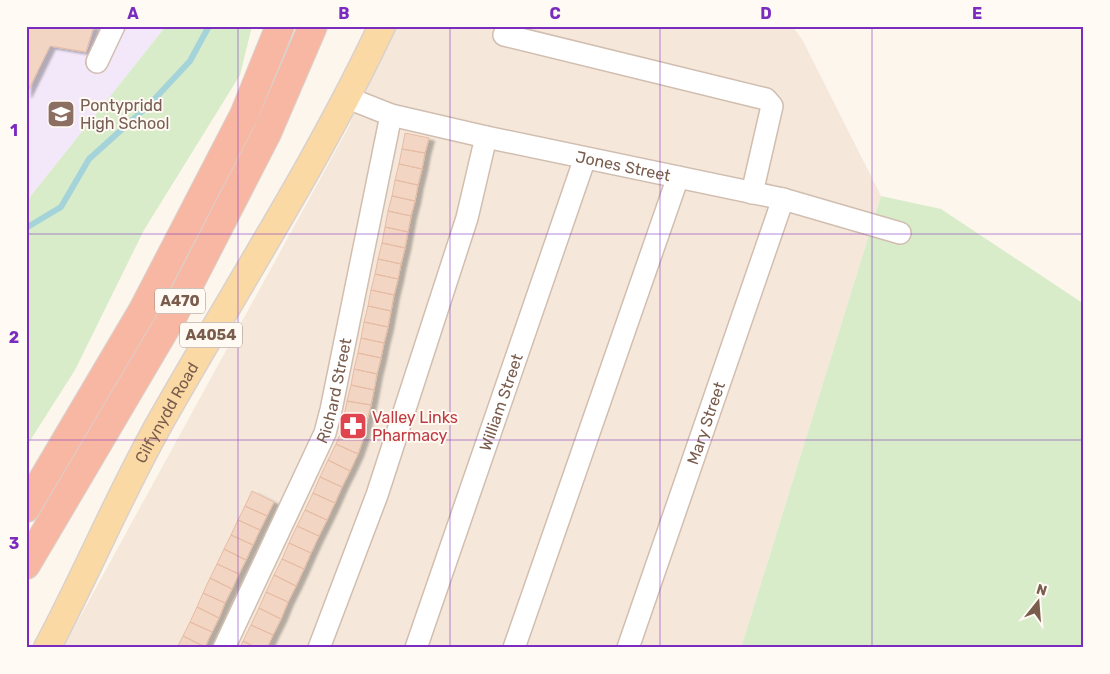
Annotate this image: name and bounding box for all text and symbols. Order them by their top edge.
text: A [127,4,139,23]
text: B [338,4,350,23]
text: C [549,4,561,23]
text: D [760,4,772,23]
text: E [972,4,982,23]
place label: Pontypridd High School [80,96,169,133]
school or university icon: Pontypridd High School [46,99,76,129]
text: 1 [10,121,18,140]
street label: Jones Street [574,147,672,185]
road number: A470 [155,288,205,314]
road number: A4054 [180,322,242,348]
text: 2 [9,328,19,347]
street label: Richard Street [312,336,355,447]
street label: William Street [476,351,527,454]
street label: Cilfynydd Road [131,359,203,466]
street label: Mary Street [683,379,729,467]
place label: Valley Links Pharmacy [372,408,458,445]
pharmacy icon: Valley Links Pharmacy [338,411,368,441]
text: 3 [9,534,19,553]
north arrow [1012,576,1062,626]
text: N [1034,580,1049,600]

